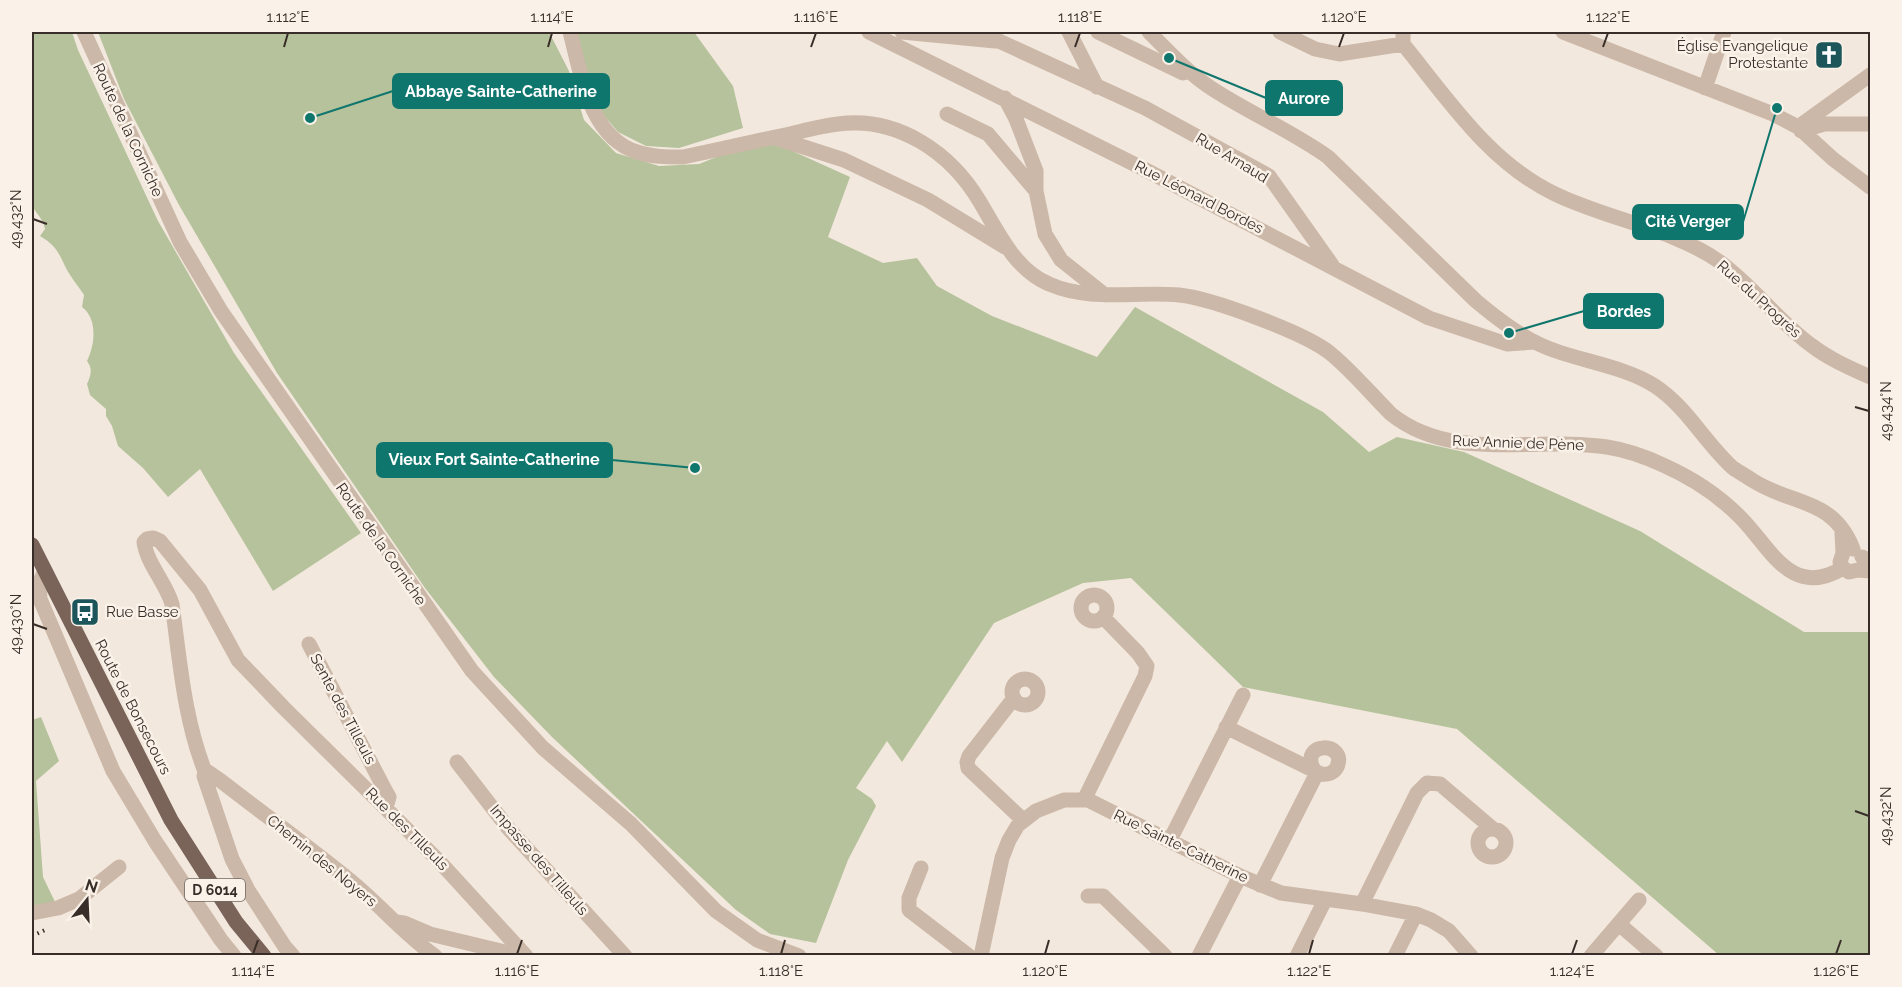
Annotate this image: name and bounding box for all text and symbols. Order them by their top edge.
text: 1.112°E [267,8,309,26]
text: 1.114°E [530,8,574,26]
text: 1.116°E [794,8,838,26]
text: 1.118°E [1058,8,1102,26]
text: 1.120°E [1321,8,1367,26]
text: 1.122°E [1586,8,1630,26]
place label: Église Evangelique Protestante [1677,37,1808,72]
church icon: Église Evangelique Protestante [1813,39,1845,71]
street label: Route de la Corniche [89,60,167,200]
callout: Abbaye Sainte-Catherine [393,74,609,108]
callout: Aurore [1266,81,1342,115]
text: Abbaye Sainte-Catherine [405,82,597,101]
text: Aurore [1278,89,1330,108]
street label: Rue Arnaud [1193,129,1271,187]
street label: Rue Léonard Bordes [1132,157,1266,237]
text: 49.432°N [7,189,25,249]
callout: Cité Verger [1633,205,1743,239]
text: Cité Verger [1645,212,1731,231]
street label: Rue du Progrès [1713,257,1805,341]
callout: Bordes [1584,294,1663,328]
text: Bordes [1597,302,1651,321]
text: 49.434°N [1877,381,1895,441]
street label: Rue Annie de Pène [1452,432,1584,454]
callout: Vieux Fort Sainte-Catherine [377,443,612,477]
text: Vieux Fort Sainte-Catherine [388,450,600,469]
street label: Route de la Corniche [332,479,430,609]
text: 49.430°N [7,594,25,654]
bus stop icon: Rue Basse [69,596,101,628]
place label: Rue Basse [106,603,179,621]
street label: Route de Bonsecours [91,636,175,778]
street label: Sente des Tilleuls [306,651,380,767]
street label: Rue des Tilleuls [362,784,452,874]
text: 49.432°N [1877,786,1895,846]
street label: Impasse des Tilleuls [486,801,592,919]
street label: Rue Sainte-Catherine [1111,806,1251,887]
street label: Chemin des Noyers [264,811,380,911]
north arrow [57,870,117,930]
text: N [83,875,100,897]
road number: D 6014 [185,879,245,901]
text: 1.114°E [231,962,275,980]
text: 1.116°E [495,962,539,980]
text: 1.118°E [759,962,803,980]
text: 1.120°E [1022,962,1068,980]
text: 1.122°E [1287,962,1331,980]
text: 1.124°E [1550,962,1594,980]
text: 1.126°E [1813,962,1859,980]

